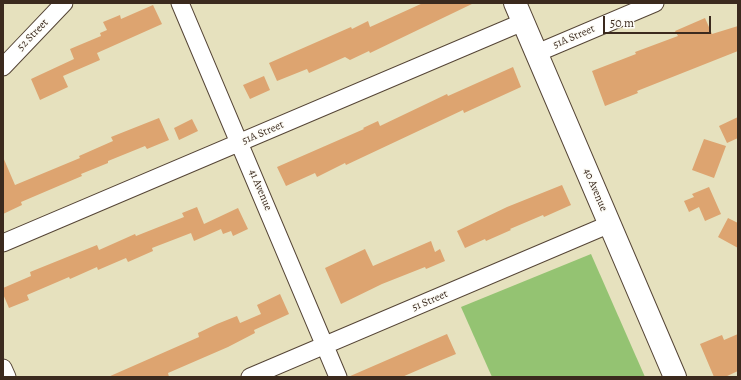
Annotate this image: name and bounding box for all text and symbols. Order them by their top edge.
scale bar [605,8,713,34]
text: 50 m [610,15,634,31]
street label: 52 Street [15,16,51,54]
street label: 51A Street [551,22,597,52]
street label: 51A Street [240,118,286,148]
street label: 40 Avenue [580,166,610,214]
street label: 41 Avenue [245,167,275,213]
street label: 51 Street [410,288,450,314]

